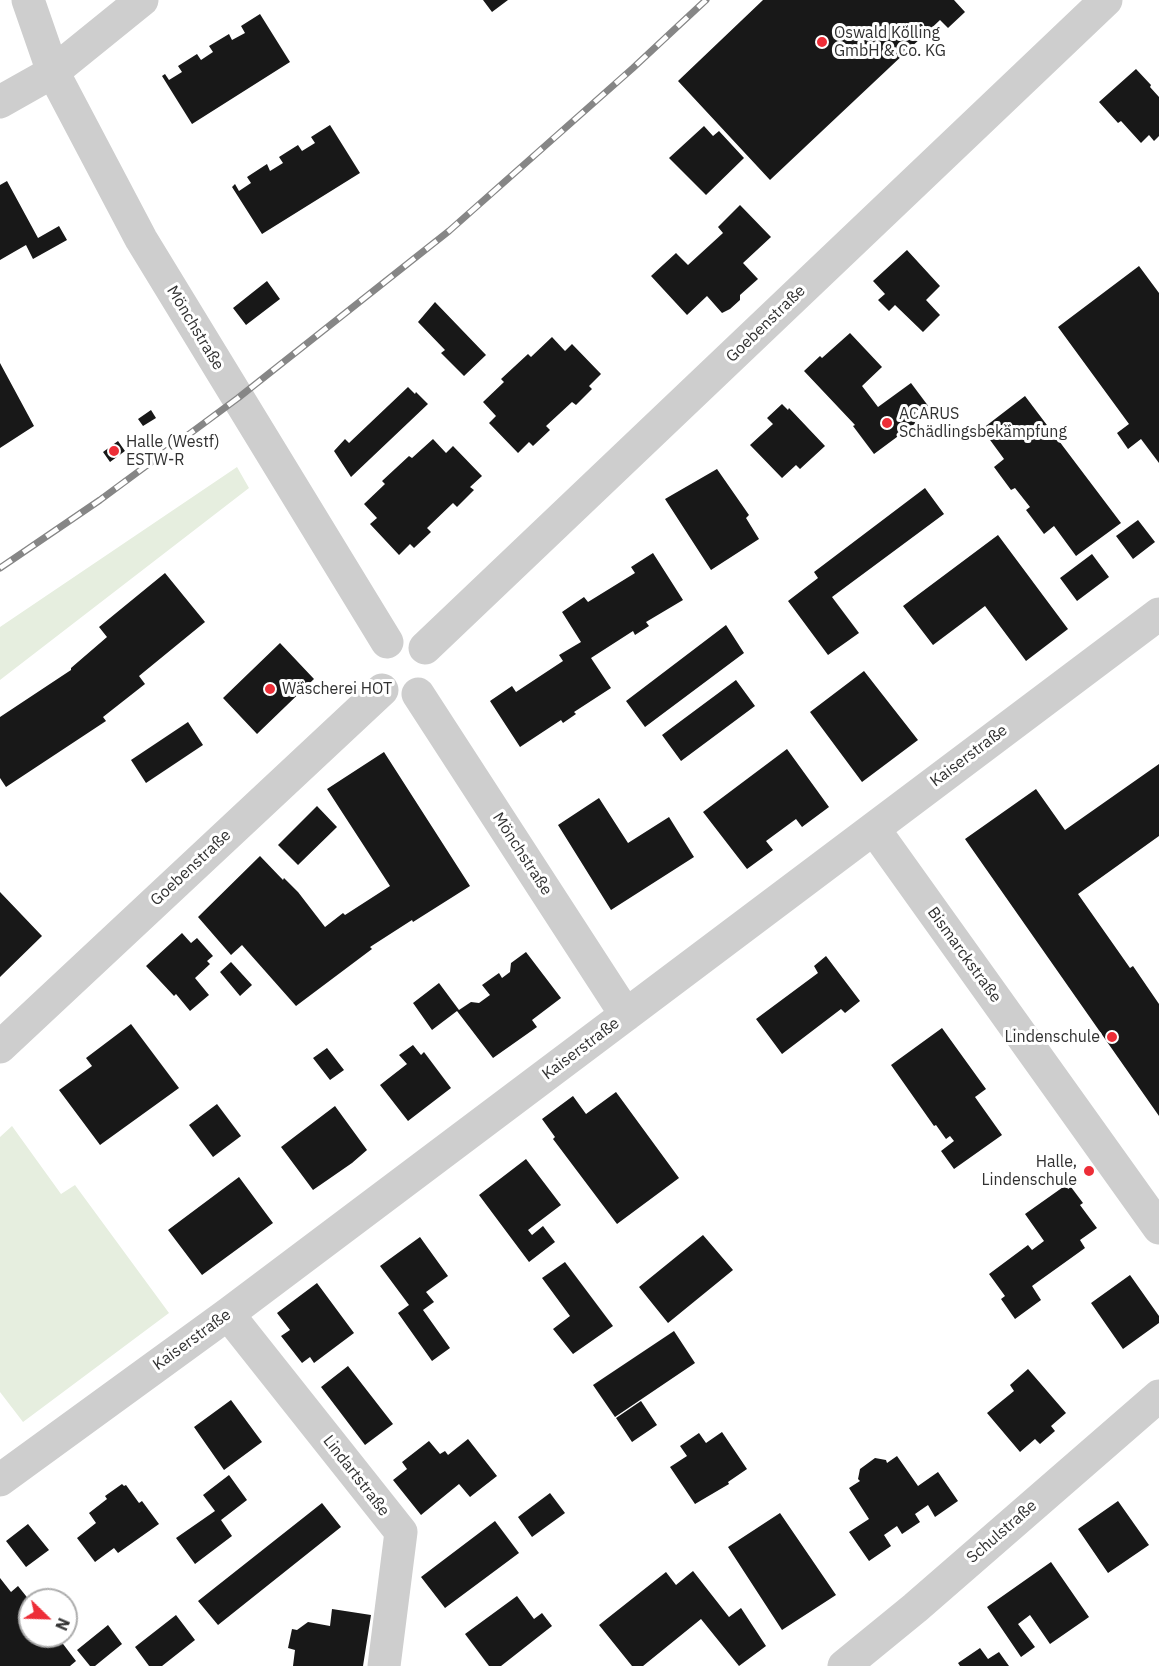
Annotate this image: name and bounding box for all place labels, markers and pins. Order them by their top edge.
place label: Oswald Kölling GmbH & Co. KG [834,23,946,61]
marker: Oswald Kölling GmbH & Co. KG [815,35,829,49]
place label: ACARUS Schädlingsbekämpfung [899,404,1067,442]
marker: ACARUS Schädlingsbekämpfung [880,416,894,430]
place label: Halle (Westf) ESTW-R [126,432,220,470]
marker: Halle (Westf) ESTW-R [107,444,121,458]
place label: Wäscherei HOT [282,679,392,699]
marker: Wäscherei HOT [263,682,277,696]
place label: Lindenschule [1005,1027,1100,1047]
marker: Lindenschule [1105,1030,1119,1044]
place label: Halle, Lindenschule [982,1152,1077,1190]
marker: Halle, Lindenschule [1082,1164,1096,1178]

